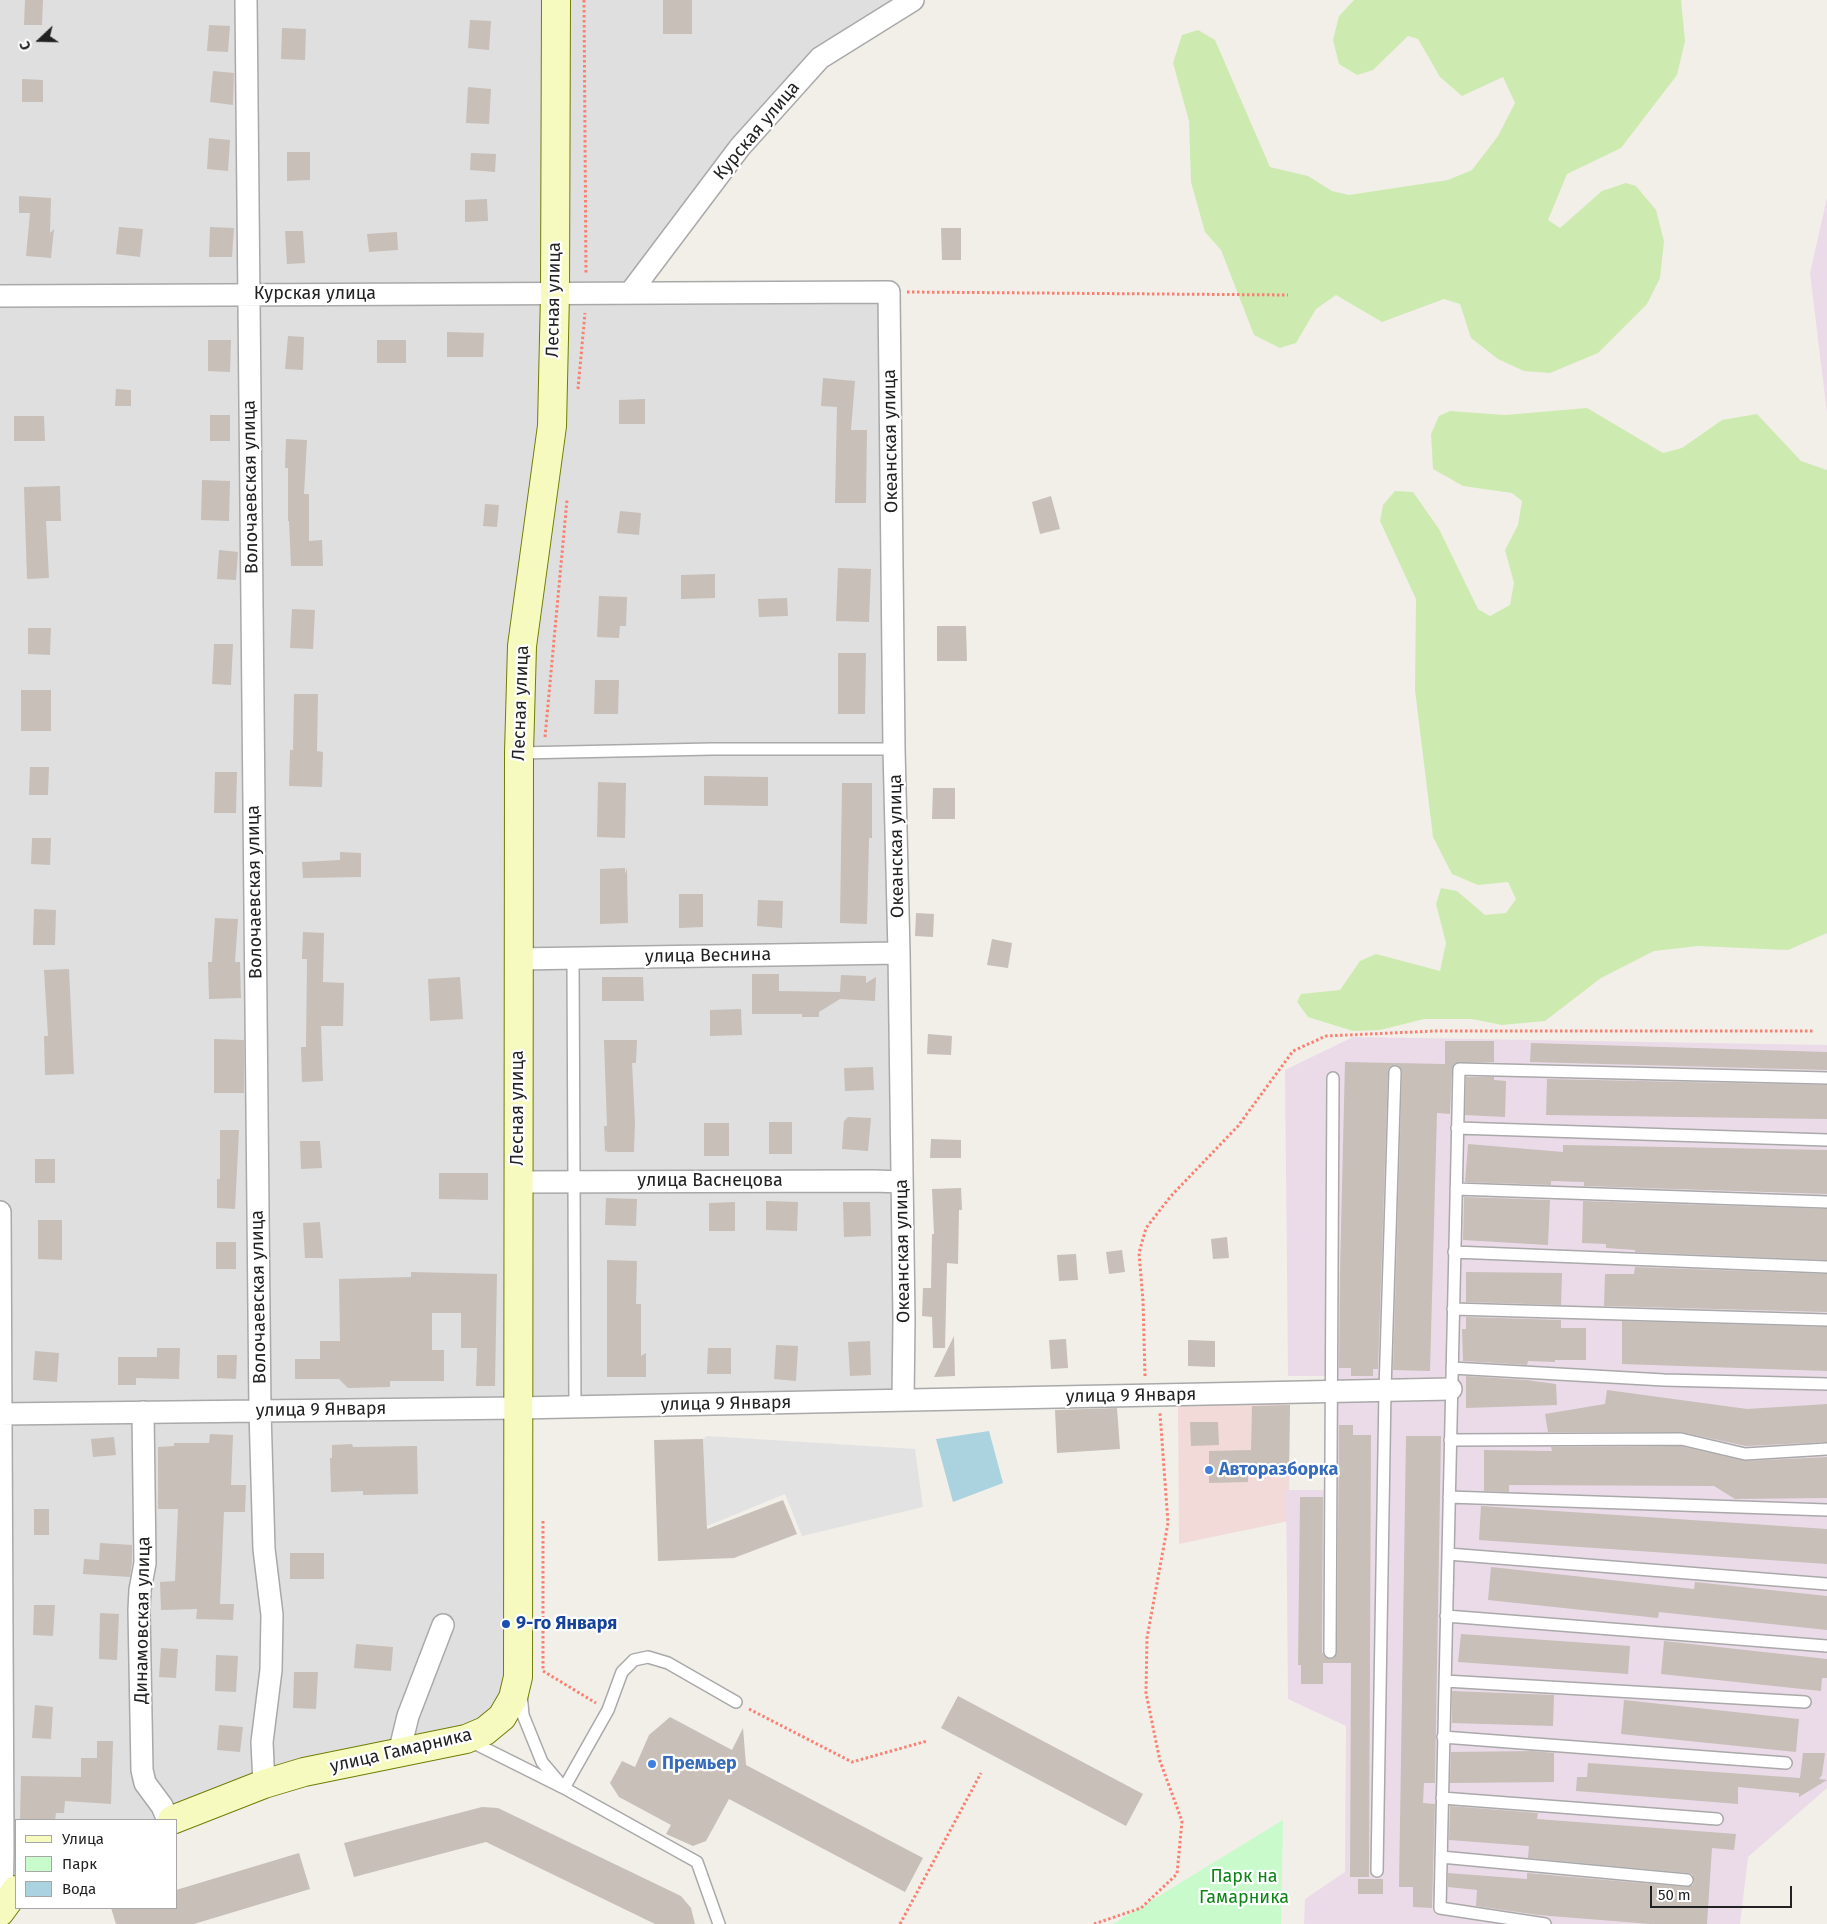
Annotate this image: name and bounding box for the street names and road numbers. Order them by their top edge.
street label: Курская улица [709,77,805,185]
street label: Лесная улица [542,242,566,358]
street label: Курская улица [254,283,376,305]
street label: Океанская улица [879,369,903,513]
street label: Волочаевская улица [239,400,263,574]
street label: Лесная улица [508,645,534,761]
street label: Океанская улица [885,774,909,918]
street label: Волочаевская улица [243,805,267,979]
street label: улица Веснина [645,944,771,968]
street label: Лесная улица [507,1050,529,1166]
street label: улица Васнецова [637,1170,783,1192]
street label: Океанская улица [891,1179,915,1323]
street label: Волочаевская улица [247,1210,271,1384]
street label: улица 9 Января [1065,1384,1197,1408]
street label: улица 9 Января [660,1392,792,1416]
street label: улица 9 Января [255,1398,387,1422]
street label: Динамовская улица [131,1536,155,1704]
street label: улица Гамарника [328,1724,474,1778]

